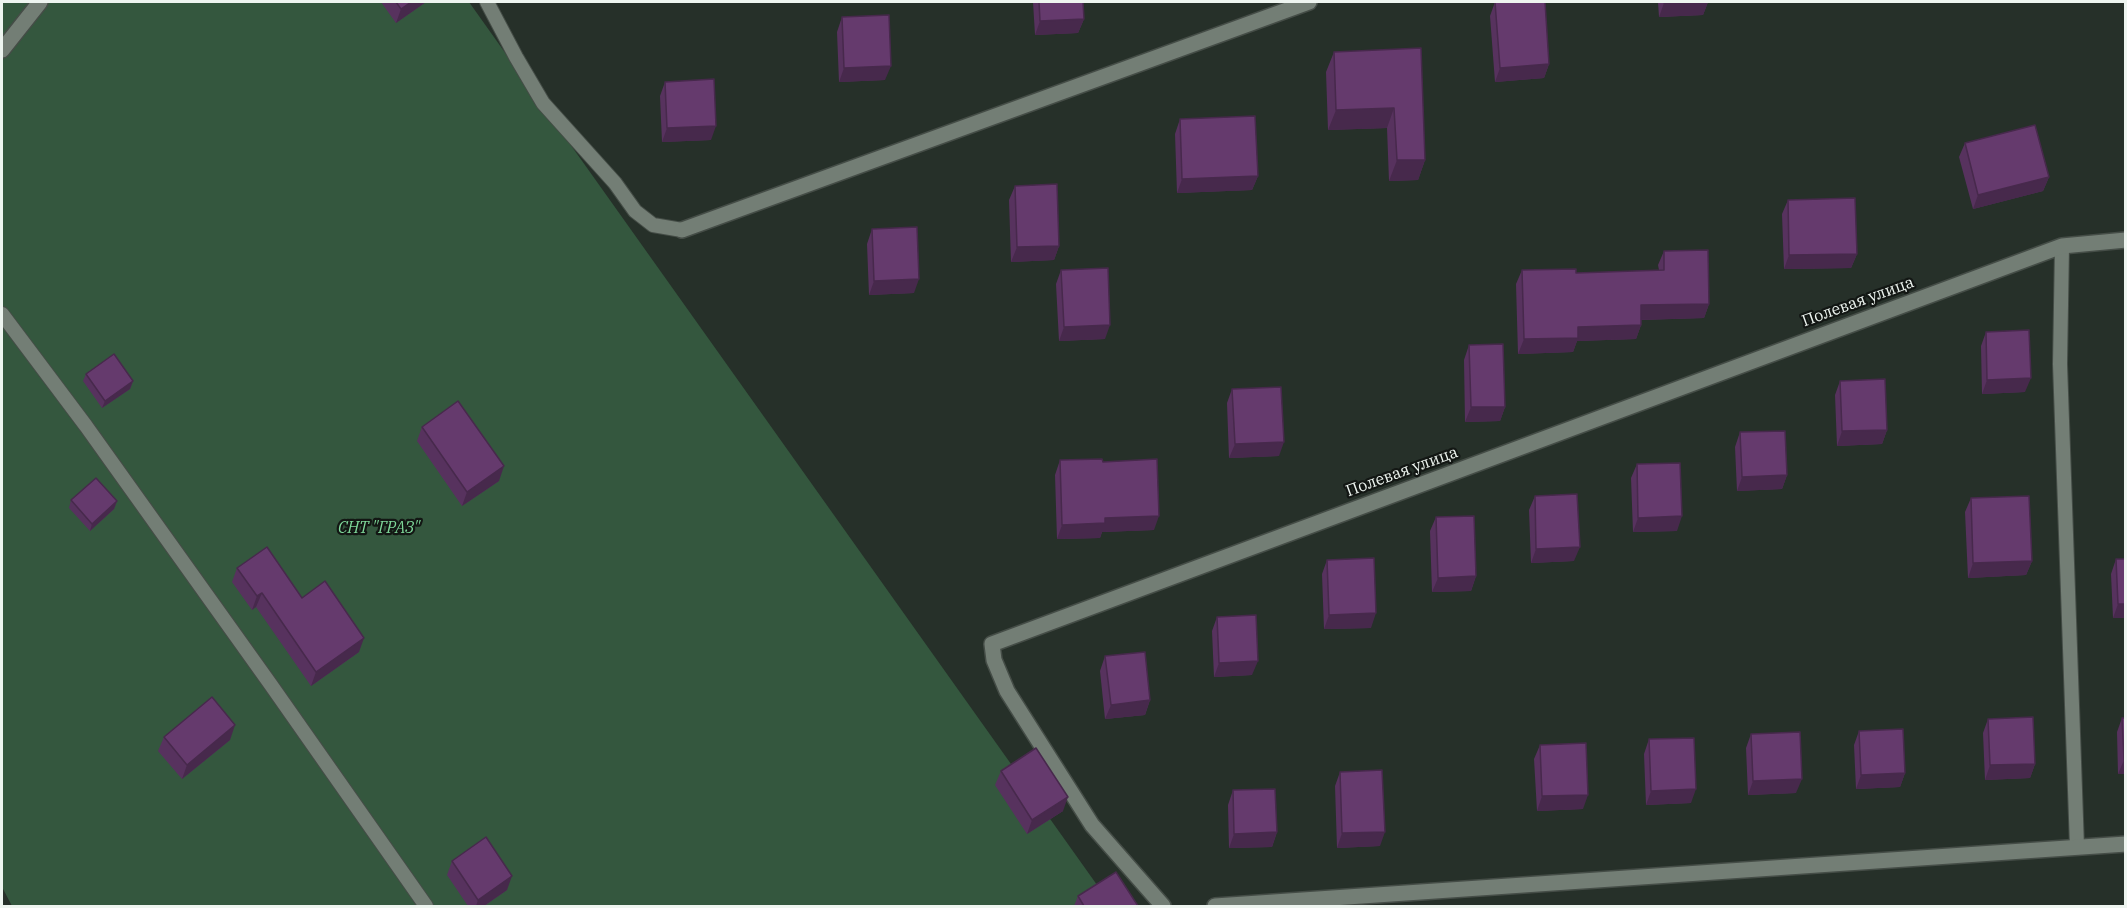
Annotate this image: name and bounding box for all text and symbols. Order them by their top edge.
street label: Полевая улица [1799,273,1917,331]
street label: Полевая улица [1343,443,1461,501]
park label: СНТ "ГРАЗ" [338,518,420,538]

